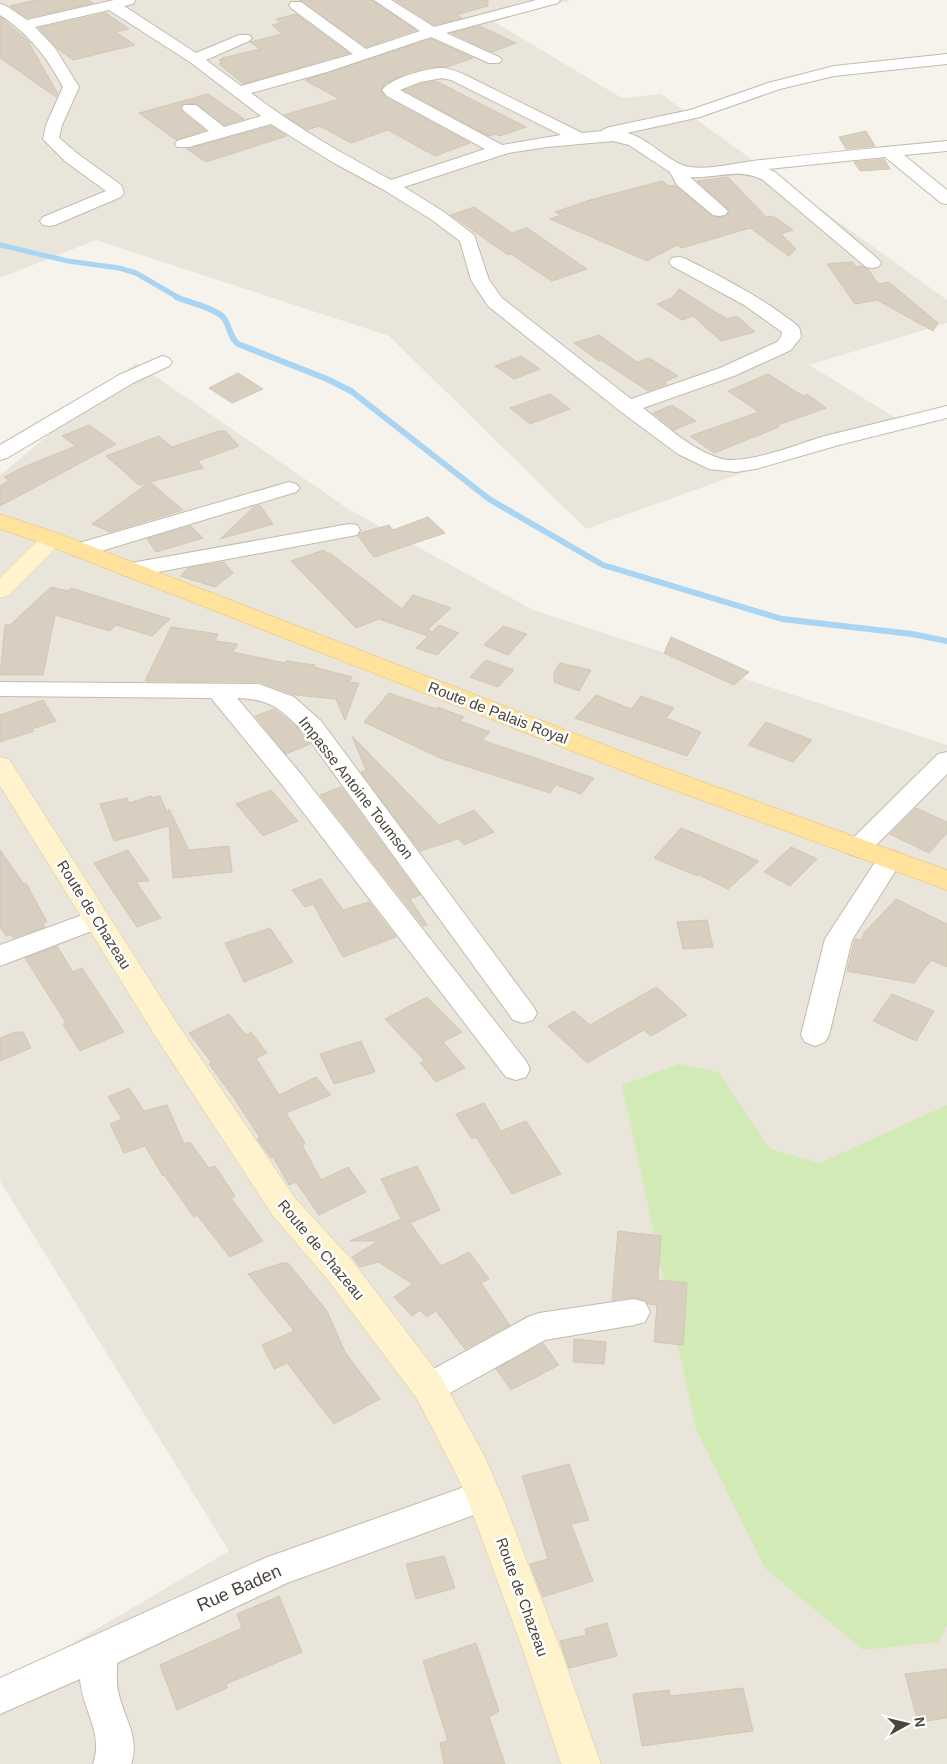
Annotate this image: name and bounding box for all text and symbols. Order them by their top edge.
street label: Route de Palais Royal [426,678,571,747]
street label: Impasse Antoine Toumson [296,713,417,862]
street label: Route de Chazeau [54,857,135,972]
street label: Route de Chazeau [275,1196,368,1303]
street label: Route de Chazeau [493,1535,552,1659]
street label: Rue Baden [194,1561,284,1615]
north arrow [882,1699,932,1749]
text: N [911,1716,929,1728]

